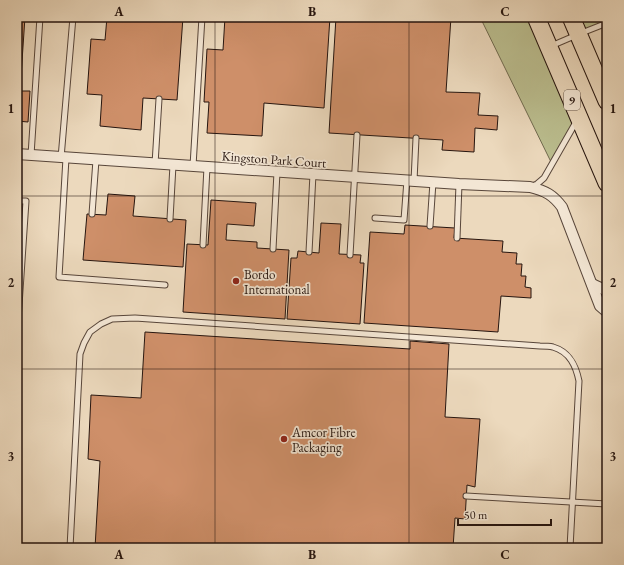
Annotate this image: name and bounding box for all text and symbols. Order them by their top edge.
text: A [113,3,124,20]
text: B [308,3,316,20]
text: C [500,3,510,20]
road number: 9 [564,90,580,110]
text: 1 [8,100,15,117]
text: 1 [610,100,617,117]
street label: Kingston Park Court [221,147,327,172]
place label: Bordo International [244,266,310,298]
text: 2 [8,274,15,291]
text: 2 [610,274,617,291]
marker: Bordo International [231,276,241,286]
place label: Amcor Fibre Packaging [291,424,355,456]
marker: Amcor Fibre Packaging [279,434,289,444]
text: 3 [8,448,15,465]
text: 3 [610,448,617,465]
scale bar [458,501,551,527]
text: 50 m [464,507,488,523]
text: A [113,546,124,563]
text: B [308,546,316,563]
text: C [500,546,510,563]

